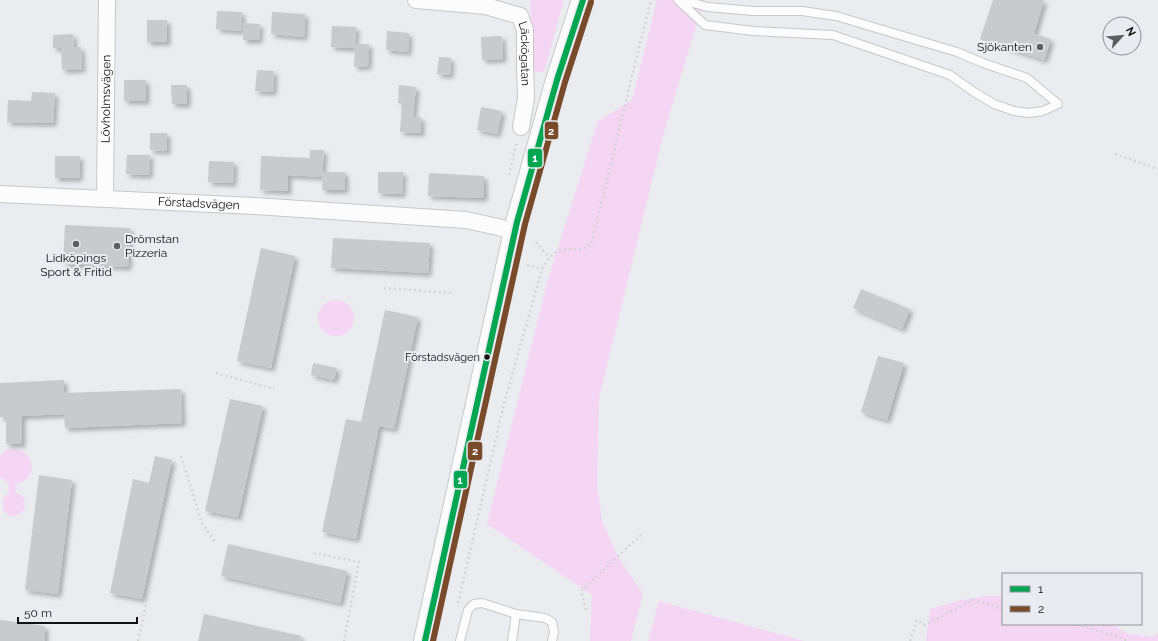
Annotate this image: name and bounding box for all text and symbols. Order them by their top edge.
north arrow [1102,16,1142,56]
street label: Läckögatan [515,19,533,86]
text: N [1123,25,1138,38]
place label: Sjökanten [977,40,1032,54]
marker: Sjökanten [1035,42,1045,52]
street label: Lövholmsvägen [99,55,113,143]
line badge: 2 [544,121,559,140]
text: 2 [548,125,554,138]
line badge: 1 [527,148,543,168]
text: 1 [532,152,538,165]
street label: Förstadsvägen [158,194,240,212]
place label: Drömstan Pizzeria [125,232,179,260]
marker: Lidköpings Sport & Fritid [71,239,81,249]
marker: Drömstan Pizzeria [112,241,122,251]
place label: Lidköpings Sport & Fritid [40,251,112,279]
place label: Förstadsvägen [405,351,480,364]
marker: Förstadsvägen [482,352,492,362]
line badge: 2 [467,441,483,461]
text: 2 [472,445,478,458]
line badge: 1 [453,470,468,489]
text: 1 [457,474,463,487]
legend [1002,573,1142,625]
text: 1 [1038,582,1043,596]
scale bar [18,599,137,625]
text: 2 [1038,602,1044,616]
text: 50 m [24,606,52,620]

